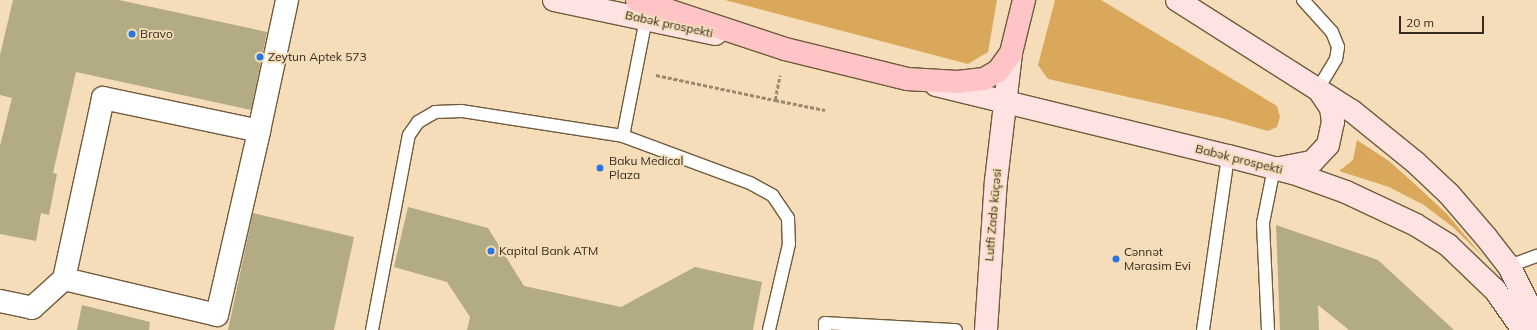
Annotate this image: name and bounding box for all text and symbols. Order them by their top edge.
street label: Babək prospekti [624,8,714,40]
scale bar [1401,8,1486,34]
text: 20 m [1406,15,1434,30]
place label: Bravo [140,27,173,41]
marker: Bravo [127,29,137,39]
place label: Zeytun Aptek 573 [268,50,367,64]
marker: Zeytun Aptek 573 [255,52,265,62]
street label: Babək prospekti [1194,141,1284,177]
place label: Baku Medical Plaza [609,154,683,182]
marker: Baku Medical Plaza [594,162,606,174]
street label: Lutfi Zadə küçəsi [982,168,1004,262]
place label: Kapital Bank ATM [499,244,598,258]
place label: Cənnət Mərasim Evi [1124,245,1191,273]
marker: Kapital Bank ATM [486,246,496,256]
marker: Cənnət Mərasim Evi [1111,254,1121,264]

